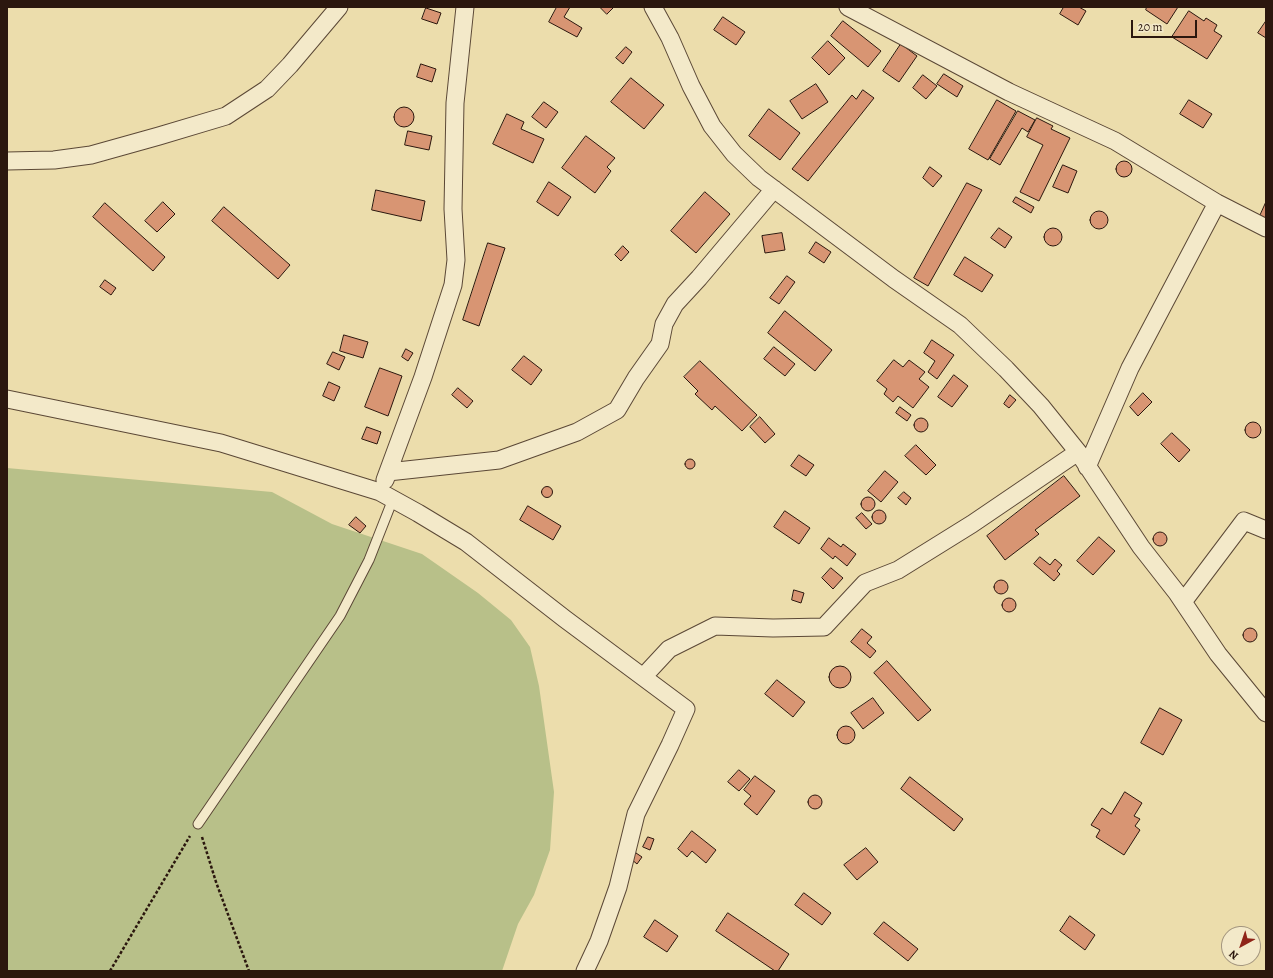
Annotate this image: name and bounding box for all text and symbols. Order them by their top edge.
scale bar [1133,12,1199,38]
text: 20 m [1138,19,1162,35]
north arrow [1221,926,1261,966]
text: N [1226,946,1242,963]

